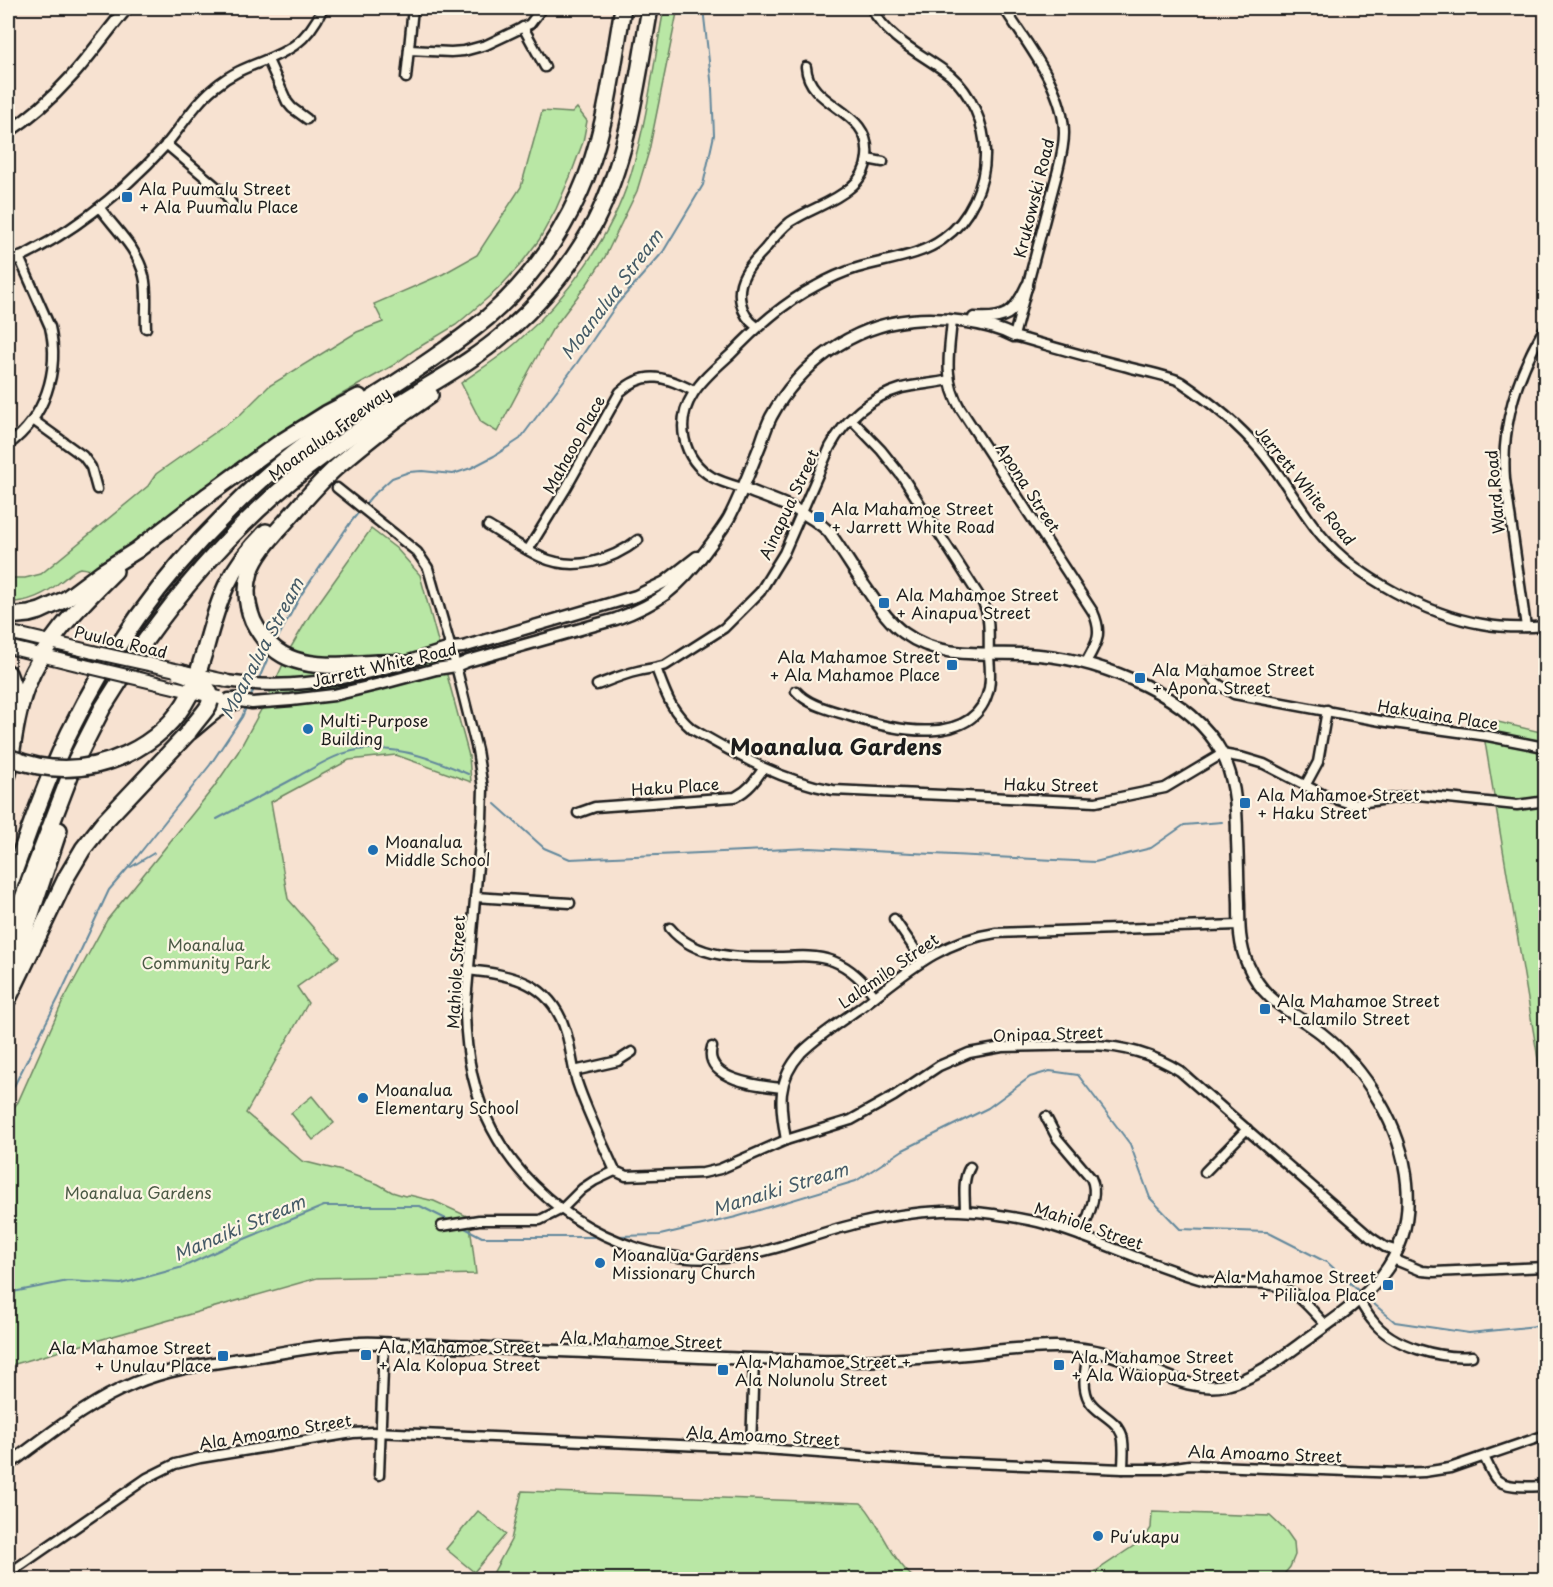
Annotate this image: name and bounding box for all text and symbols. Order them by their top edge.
street label: Krukowski Road [1007,136,1059,260]
place label: Ala Puumalu Street + Ala Puumalu Place [139,176,298,218]
marker: Ala Puumalu Street + Ala Puumalu Place [120,190,134,204]
water label: Moanalua Stream [553,223,669,365]
street label: Moanalua Freeway [263,380,395,486]
street label: Mahaoo Place [536,390,610,498]
street label: Jarrett White Road [1250,420,1362,550]
street label: Apona Street [991,437,1067,537]
street label: Ainapua Street [752,444,824,563]
street label: Ward Road [1478,449,1510,535]
place label: Ala Mahamoe Street + Jarrett White Road [831,496,995,538]
marker: Ala Mahamoe Street + Jarrett White Road [812,510,826,524]
water label: Moanalua Stream [212,572,310,723]
place label: Ala Mahamoe Street + Ainapua Street [896,582,1059,624]
marker: Ala Mahamoe Street + Ainapua Street [877,596,891,610]
street label: Puuloa Road [72,619,170,663]
street label: Jarrett White Road [309,636,459,692]
place label: Ala Mahamoe Street + Ala Mahamoe Place [769,644,940,686]
place label: Ala Mahamoe Street + Apona Street [1152,657,1315,699]
marker: Ala Mahamoe Street + Ala Mahamoe Place [945,658,959,672]
marker: Ala Mahamoe Street + Apona Street [1133,671,1147,685]
street label: Hakuaina Place [1376,693,1500,735]
place label: Multi-Purpose Building [320,708,428,750]
marker: Multi-Purpose Building [301,722,315,736]
district label: Moanalua Gardens [730,729,942,762]
street label: Haku Place [630,771,720,801]
street label: Haku Street [1003,771,1099,797]
place label: Ala Mahamoe Street + Haku Street [1257,782,1420,824]
marker: Ala Mahamoe Street + Haku Street [1238,796,1252,810]
place label: Moanalua Middle School [385,829,490,871]
marker: Moanalua Middle School [366,843,380,857]
street label: Mahiole Street [440,914,470,1029]
street label: Lalamilo Street [833,926,943,1014]
park label: Moanalua Community Park [142,932,271,974]
place label: Ala Mahamoe Street + Lalamilo Street [1277,988,1440,1030]
marker: Ala Mahamoe Street + Lalamilo Street [1258,1002,1272,1016]
street label: Onipaa Street [992,1019,1104,1047]
place label: Moanalua Elementary School [375,1077,519,1119]
marker: Moanalua Elementary School [356,1091,370,1105]
water label: Manaiki Stream [709,1154,852,1221]
park label: Moanalua Gardens [65,1180,211,1204]
water label: Manaiki Stream [169,1187,309,1267]
street label: Mahiole Street [1031,1195,1147,1255]
place label: Moanalua Gardens Missionary Church [612,1242,759,1284]
marker: Moanalua Gardens Missionary Church [593,1256,607,1270]
place label: Ala Mahamoe Street + Pilialoa Place [1214,1264,1376,1306]
marker: Ala Mahamoe Street + Pilialoa Place [1381,1278,1395,1292]
street label: Ala Mahamoe Street [559,1324,723,1354]
place label: Ala Mahamoe Street + Ala Kolopua Street [378,1334,541,1376]
place label: Ala Mahamoe Street + Unulau Place [49,1335,211,1377]
place label: Ala Mahamoe Street + Ala Waiopua Street [1071,1344,1240,1386]
marker: Ala Mahamoe Street + Ala Kolopua Street [359,1348,373,1362]
marker: Ala Mahamoe Street + Unulau Place [216,1349,230,1363]
place label: Ala Mahamoe Street + Ala Nolunolu Street [735,1349,911,1391]
marker: Ala Mahamoe Street + Ala Waiopua Street [1052,1358,1066,1372]
marker: Ala Mahamoe Street + Ala Nolunolu Street [716,1363,730,1377]
street label: Ala Amoamo Street [197,1407,353,1455]
street label: Ala Amoamo Street [686,1419,841,1451]
street label: Ala Amoamo Street [1188,1438,1343,1468]
place label: Puʻukapu [1110,1524,1179,1548]
marker: Puʻukapu [1091,1529,1105,1543]

